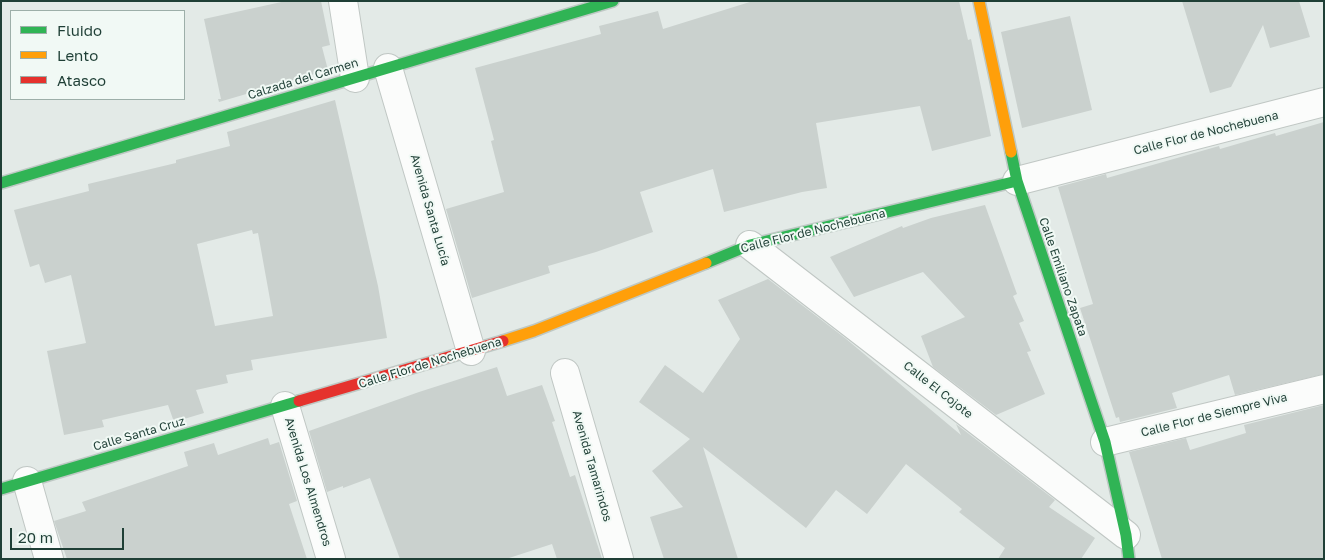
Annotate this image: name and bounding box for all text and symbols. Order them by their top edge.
legend [10,10,185,100]
text: Fluido [57,21,102,39]
text: Lento [57,46,98,64]
street label: Calzada del Carmen [246,55,360,103]
text: Atasco [57,71,106,89]
street label: Calle Flor de Nochebuena [1132,108,1280,158]
street label: Avenida Santa Lucía [407,153,453,267]
street label: Calle Flor de Nochebuena [739,206,887,256]
street label: Calle Emiliano Zapata [1036,216,1090,338]
street label: Calle Flor de Nochebuena [357,334,503,392]
street label: Calle El Cojote [900,358,976,422]
street label: Calle Flor de Siempre Viva [1139,390,1289,440]
street label: Avenida Tamarindos [569,409,615,523]
street label: Calle Santa Cruz [91,414,187,454]
street label: Avenida Los Almendros [282,416,334,548]
scale bar [12,518,126,550]
text: 20 m [18,528,53,546]

